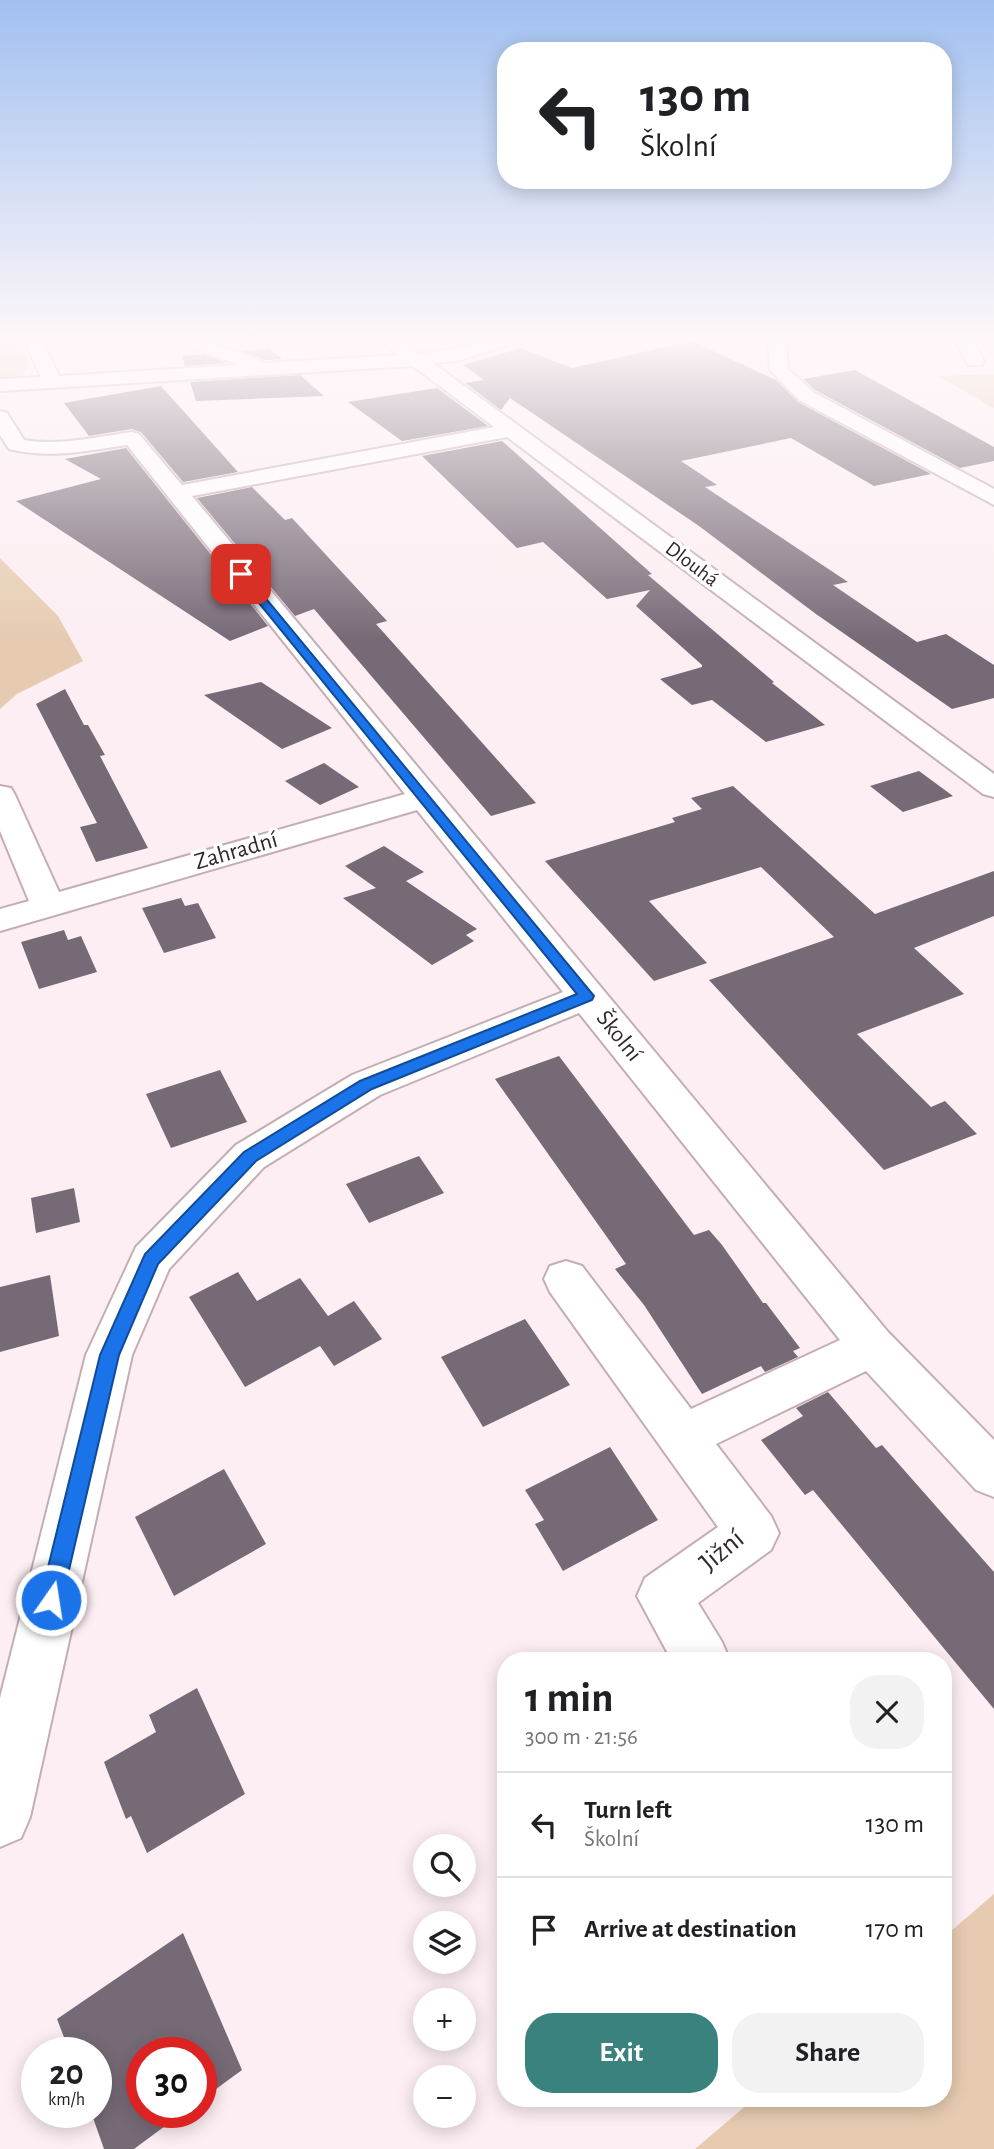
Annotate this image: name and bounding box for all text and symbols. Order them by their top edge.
icon: left [525,70,616,161]
text: 130 m [640,72,751,121]
text: Školní [640,130,717,162]
street label: Dlouhá [662,537,723,591]
pin [211,544,271,604]
icon: arrive [222,555,260,593]
street label: Zahradní [192,828,280,874]
street label: Školní [592,1005,647,1066]
street label: Jižní [695,1525,750,1577]
position arrow [14,1563,88,1637]
button: close [850,1675,924,1749]
text: 1 min [525,1677,614,1719]
text: 300 m · 21:56 [525,1726,638,1749]
text: Turn left [584,1797,672,1823]
icon: left [525,1806,563,1844]
text: 130 m [866,1811,924,1837]
text: Školní [584,1828,639,1851]
map controls [413,1834,476,2128]
button: search [413,1834,476,1897]
button: layers [413,1911,476,1974]
icon: arrive [525,1911,563,1949]
text: Arrive at destination [584,1916,797,1942]
text: 170 m [865,1916,924,1942]
button: + [413,1988,476,2051]
button: Exit [525,2013,718,2093]
button: Share [732,2013,924,2093]
speed limit sign: 30 [126,2037,217,2128]
text: 20 [49,2056,84,2091]
button: − [413,2065,476,2128]
text: km/h [48,2091,85,2109]

